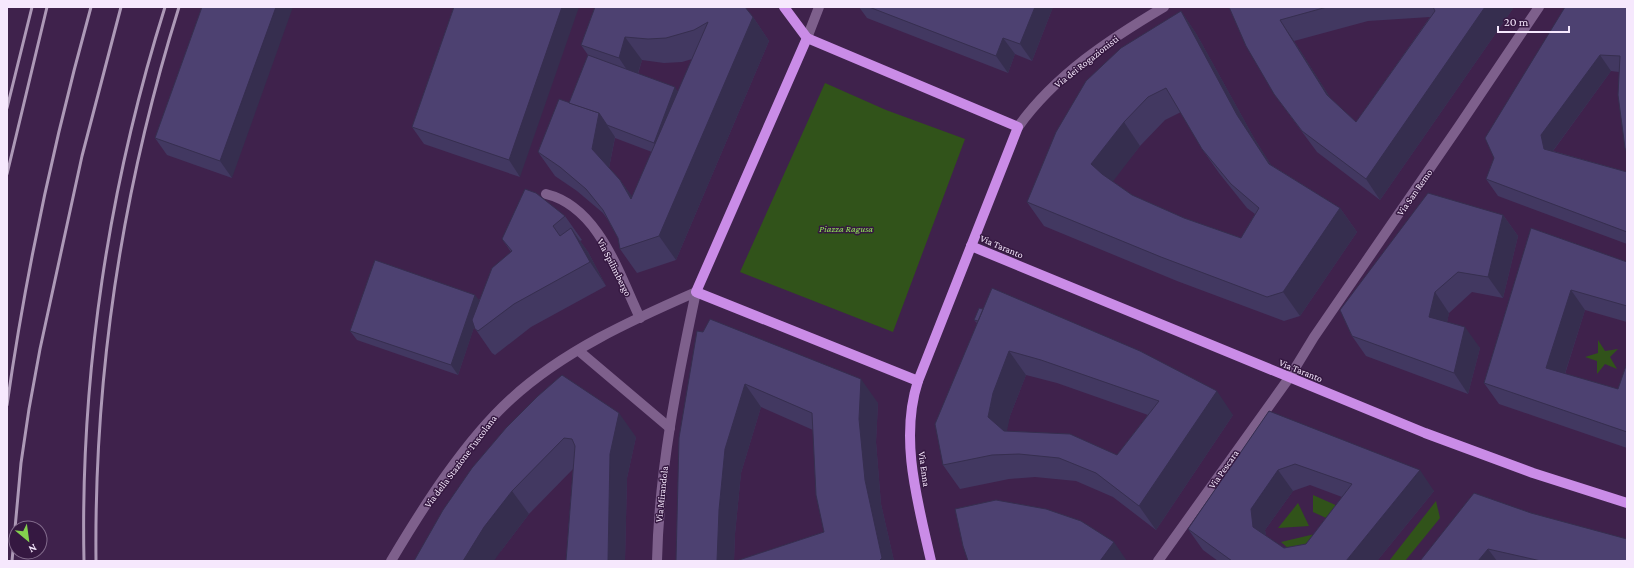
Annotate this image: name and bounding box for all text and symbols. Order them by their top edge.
scale bar [1498,8,1569,34]
text: 20 m [1504,15,1529,29]
street label: Via dei Rogazionisti [1052,33,1121,90]
street label: Via San Remo [1394,167,1434,218]
park label: Piazza Ragusa [819,223,873,234]
street label: Via Taranto [978,232,1025,261]
street label: Via Spilimbergo [595,237,634,298]
street label: Via Taranto [1277,357,1324,384]
street label: Via della Stazione Tuscolana [422,413,499,510]
street label: Via Pescara [1206,448,1241,491]
street label: Via Enna [917,451,932,488]
street label: Via Mirandola [653,465,670,523]
north arrow [8,520,48,560]
text: N [26,542,39,556]

